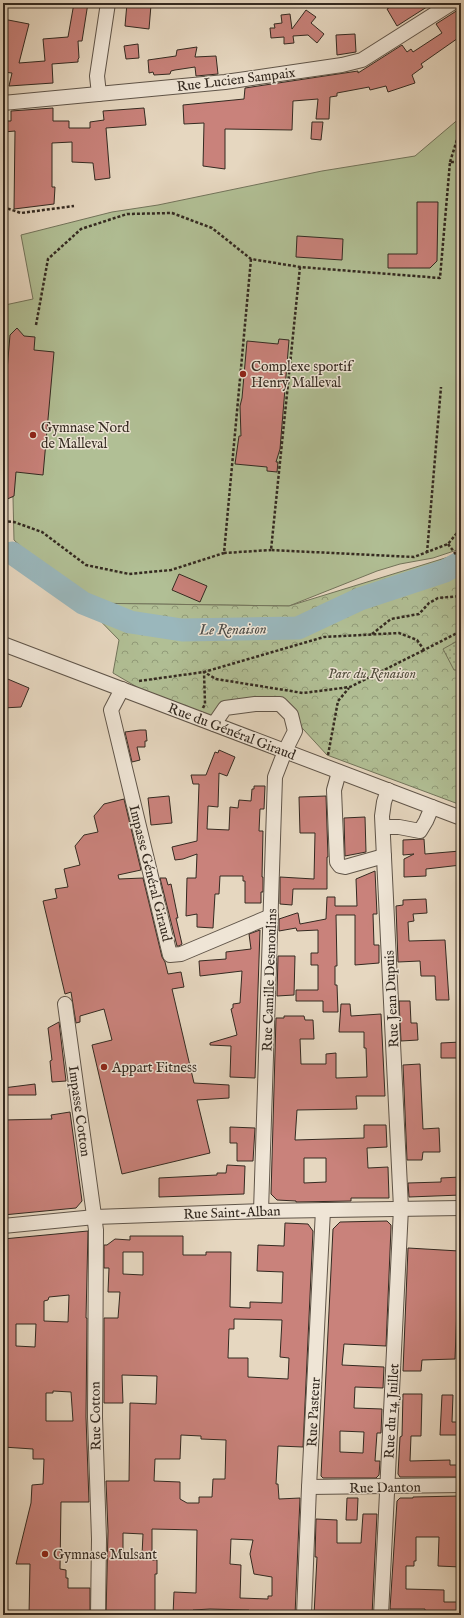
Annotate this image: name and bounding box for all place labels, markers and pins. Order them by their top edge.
place label: Complexe sportif Henry Malleval [251,358,355,392]
marker: Complexe sportif Henry Malleval [238,369,248,379]
place label: Gymnase Nord de Malleval [41,419,130,453]
marker: Gymnase Nord de Malleval [28,430,38,440]
place label: Appart Fitness [111,1059,197,1077]
marker: Appart Fitness [99,1062,109,1072]
place label: Gymnase Mulsant [53,1546,157,1564]
marker: Gymnase Mulsant [40,1549,50,1559]

